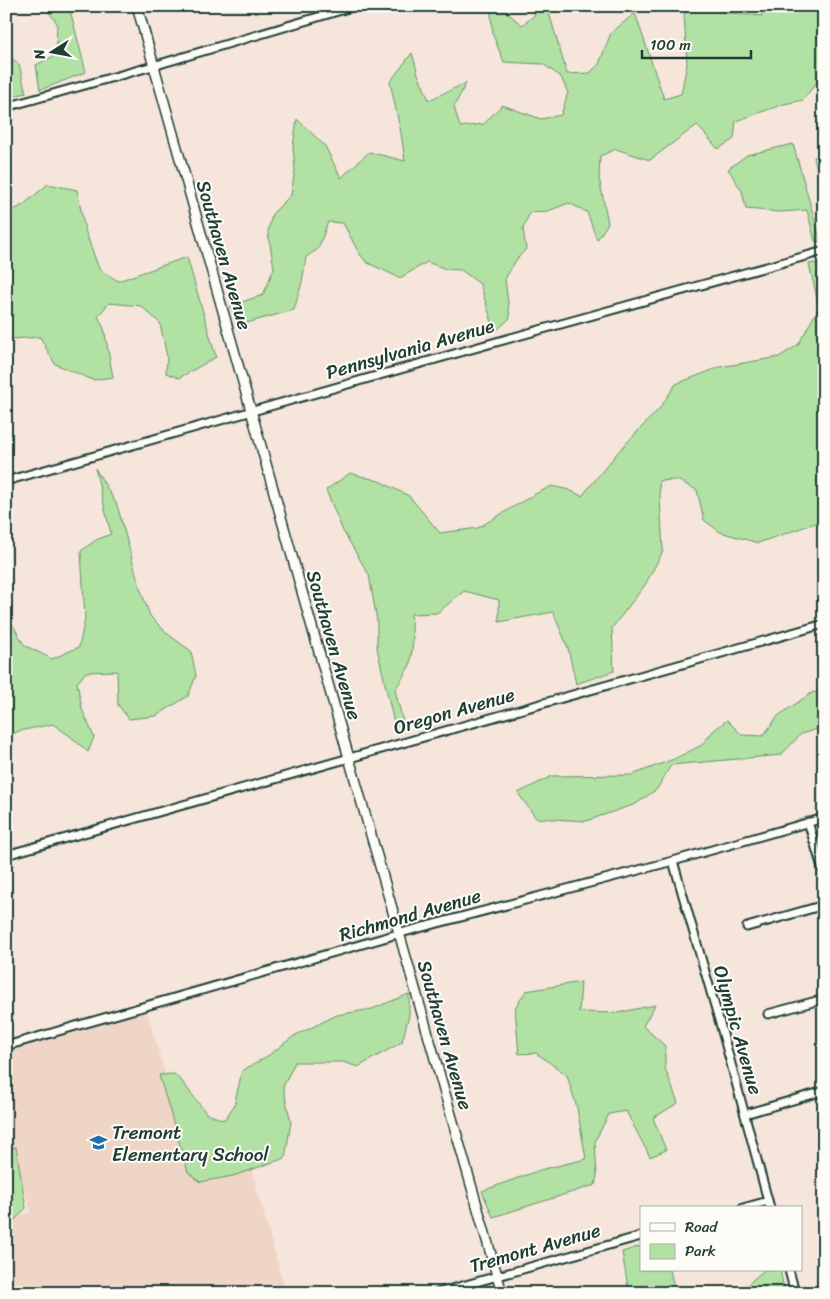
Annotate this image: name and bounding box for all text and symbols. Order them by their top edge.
north arrow [28,28,78,78]
scale bar [642,28,751,60]
text: 100 m [650,32,691,58]
text: N [26,47,53,63]
street label: Southaven Avenue [187,176,261,334]
street label: Pennsylvania Avenue [322,309,498,389]
street label: Southaven Avenue [297,566,371,724]
street label: Oregon Avenue [389,678,519,744]
street label: Richmond Avenue [335,879,485,951]
street label: Southaven Avenue [408,956,482,1114]
street label: Olympic Avenue [704,961,772,1099]
place label: Tremont Elementary School [112,1116,269,1171]
school or university icon: Tremont Elementary School [88,1133,108,1153]
legend [640,1206,802,1272]
street label: Tremont Avenue [466,1213,605,1282]
text: Road [685,1214,718,1240]
text: Park [685,1238,716,1264]

